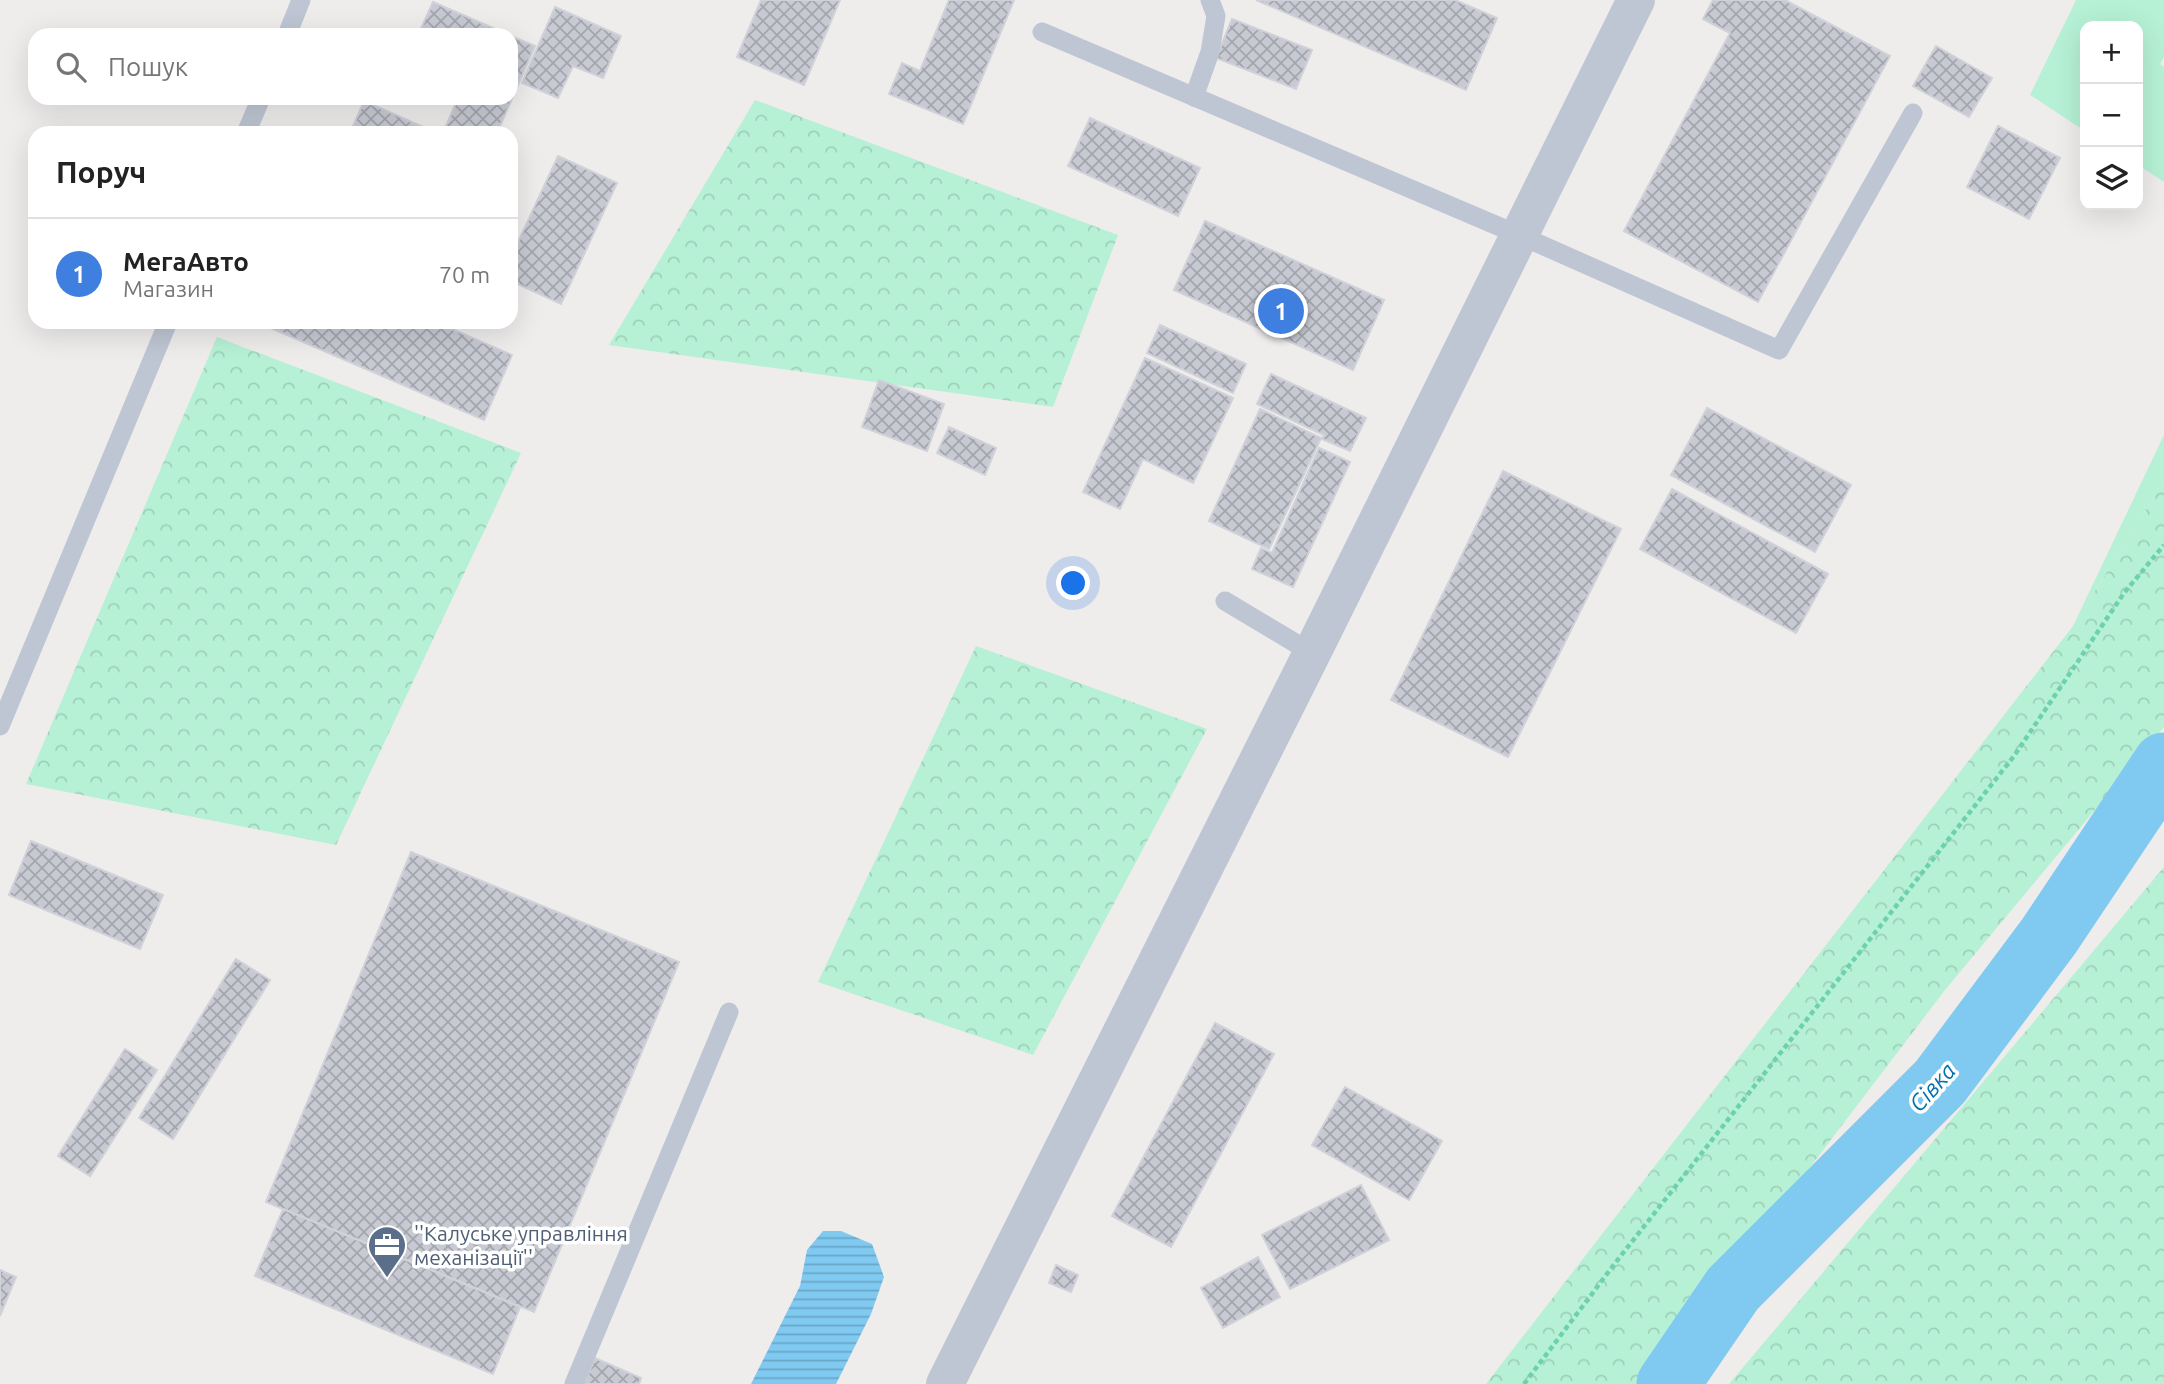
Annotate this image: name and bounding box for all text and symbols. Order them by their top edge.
map controls [2080,21,2143,210]
button: + [2080,21,2143,84]
search box [28,28,518,105]
icon: search [52,48,90,86]
text: Пошук [108,52,188,81]
button: − [2080,84,2143,147]
button: layers [2080,147,2143,210]
text: Поруч [56,155,146,189]
text: МегаАвто [123,247,249,276]
text: 1 [73,262,85,287]
text: 70 m [439,262,490,287]
text: Магазин [123,276,214,301]
pin: 1 [1258,285,1304,337]
your location [1056,566,1090,600]
water label: Сівка [1904,1058,1960,1116]
place label: ''Калуське управління механізації'' [414,1221,628,1269]
office icon: ''Калуське управління механізації'' [366,1224,408,1279]

